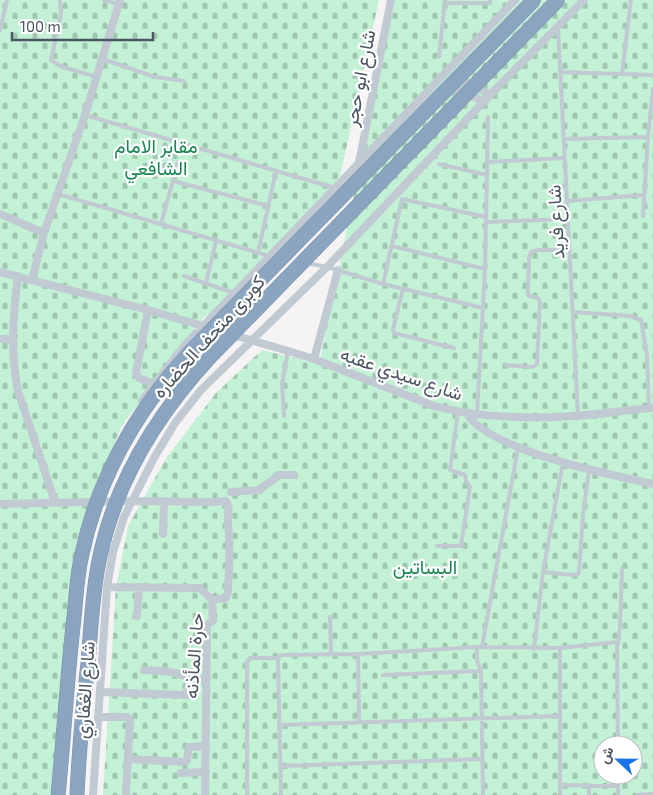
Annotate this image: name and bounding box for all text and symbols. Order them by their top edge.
scale bar [12,10,154,42]
text: 100 m [20,17,61,35]
street label: شارع ابو حجر [338,28,382,130]
park label: مقابر الامام الشافعي [114,134,198,184]
street label: شارع فريد [542,184,570,260]
street label: كوبرى متحف الحضاره [147,270,270,403]
street label: شارع سيدي عقبه [336,341,466,409]
park label: البساتين [393,555,457,579]
street label: حارة المأذنه [179,612,208,700]
street label: شارع الغفاري [69,641,104,740]
north arrow [593,735,643,785]
text: ش [594,744,618,766]

